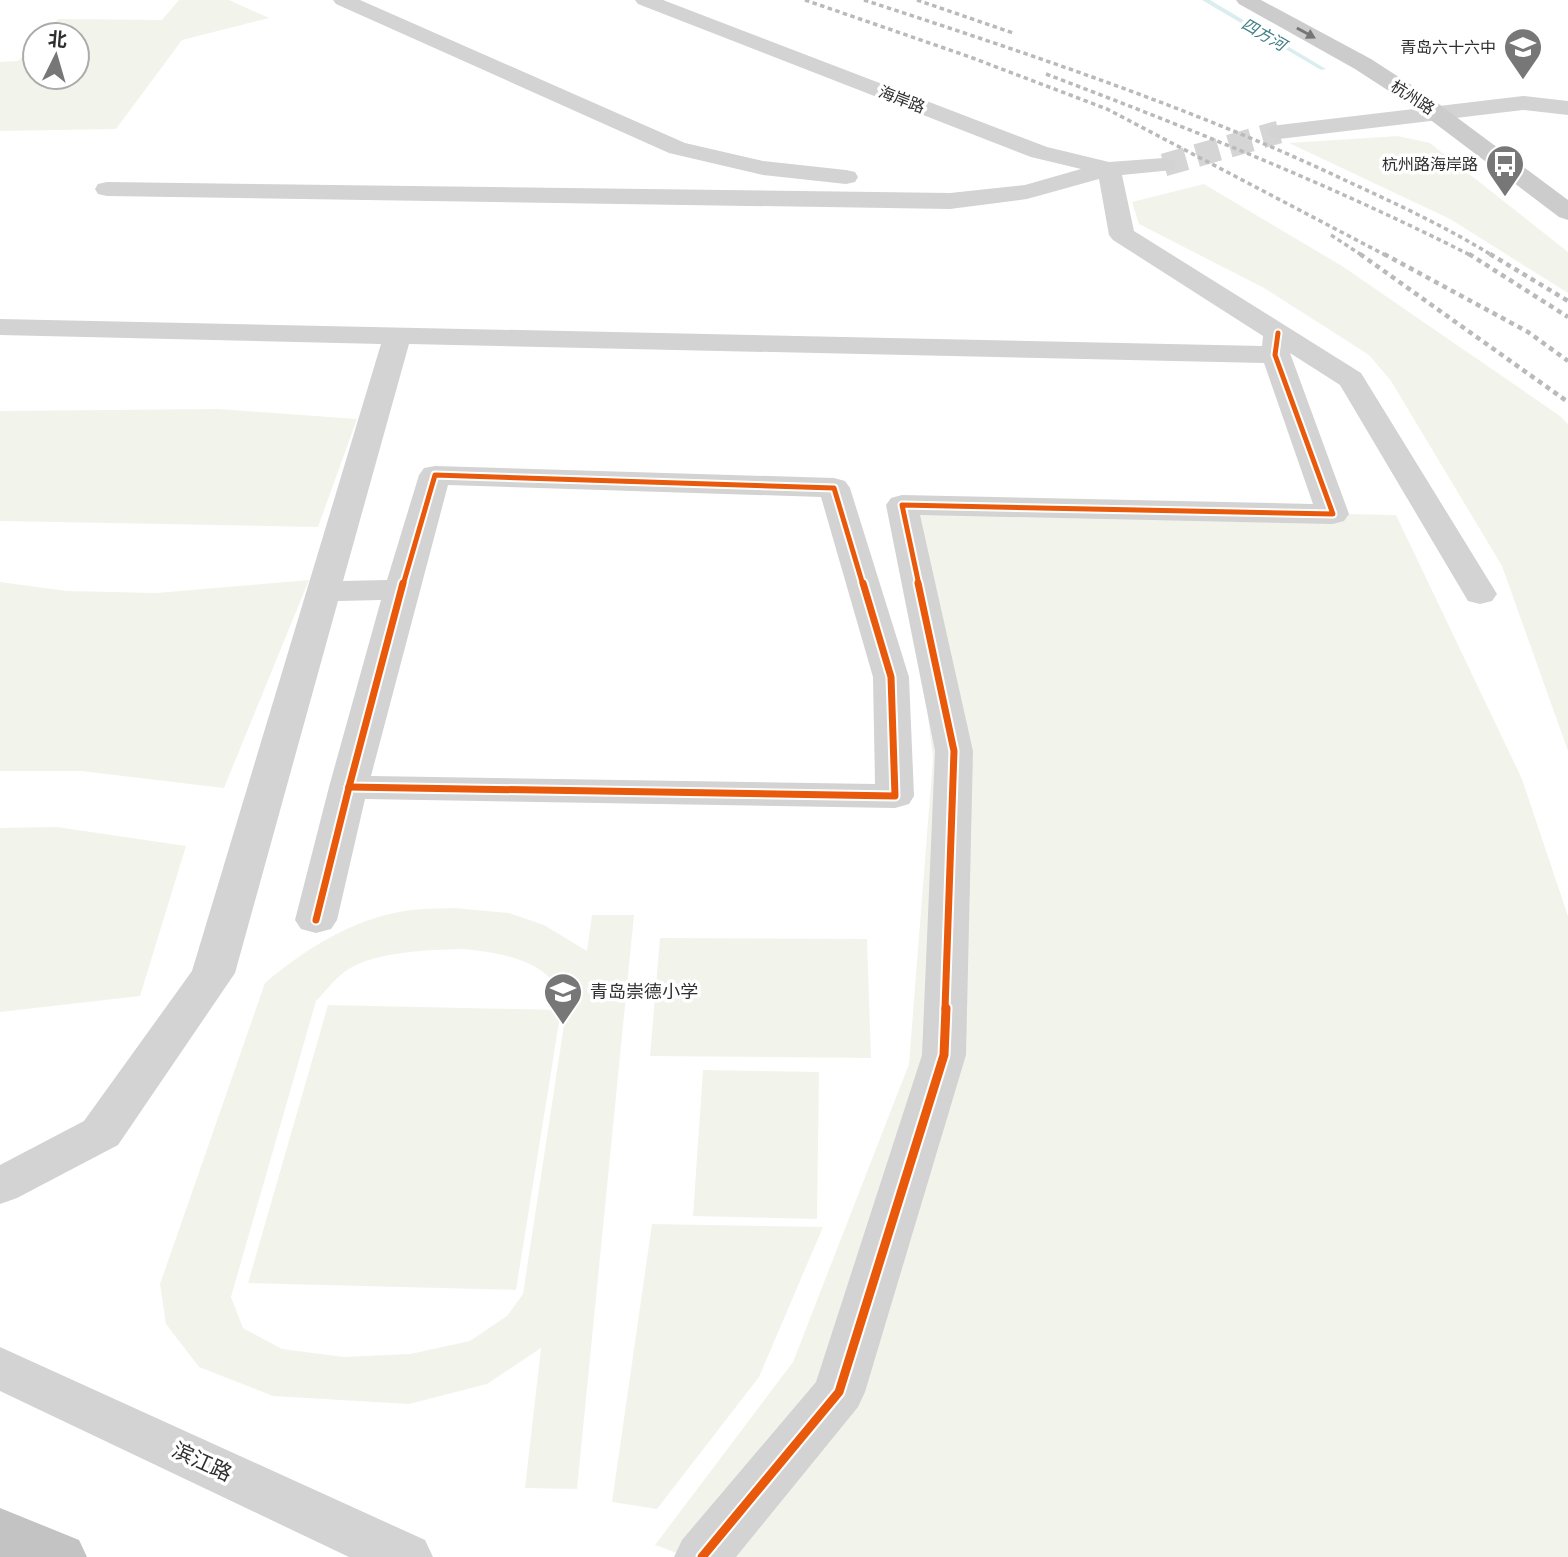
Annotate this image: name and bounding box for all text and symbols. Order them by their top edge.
water label: 四方河 [1238,14,1292,56]
north arrow [21,21,91,91]
school or university icon: 青岛六十六中 [1502,26,1544,81]
text: 北 [47,27,68,52]
one-way arrow [1296,27,1316,39]
place label: 青岛六十六中 [1400,38,1496,57]
street label: 杭州路 [1387,76,1438,118]
street label: 海岸路 [876,82,928,117]
bus stop icon: 杭州路海岸路 [1484,143,1526,198]
place label: 杭州路海岸路 [1382,155,1478,174]
school or university icon: 青岛崇德小学 [542,971,584,1026]
place label: 青岛崇德小学 [590,981,698,1003]
street label: 滨江路 [168,1437,236,1486]

